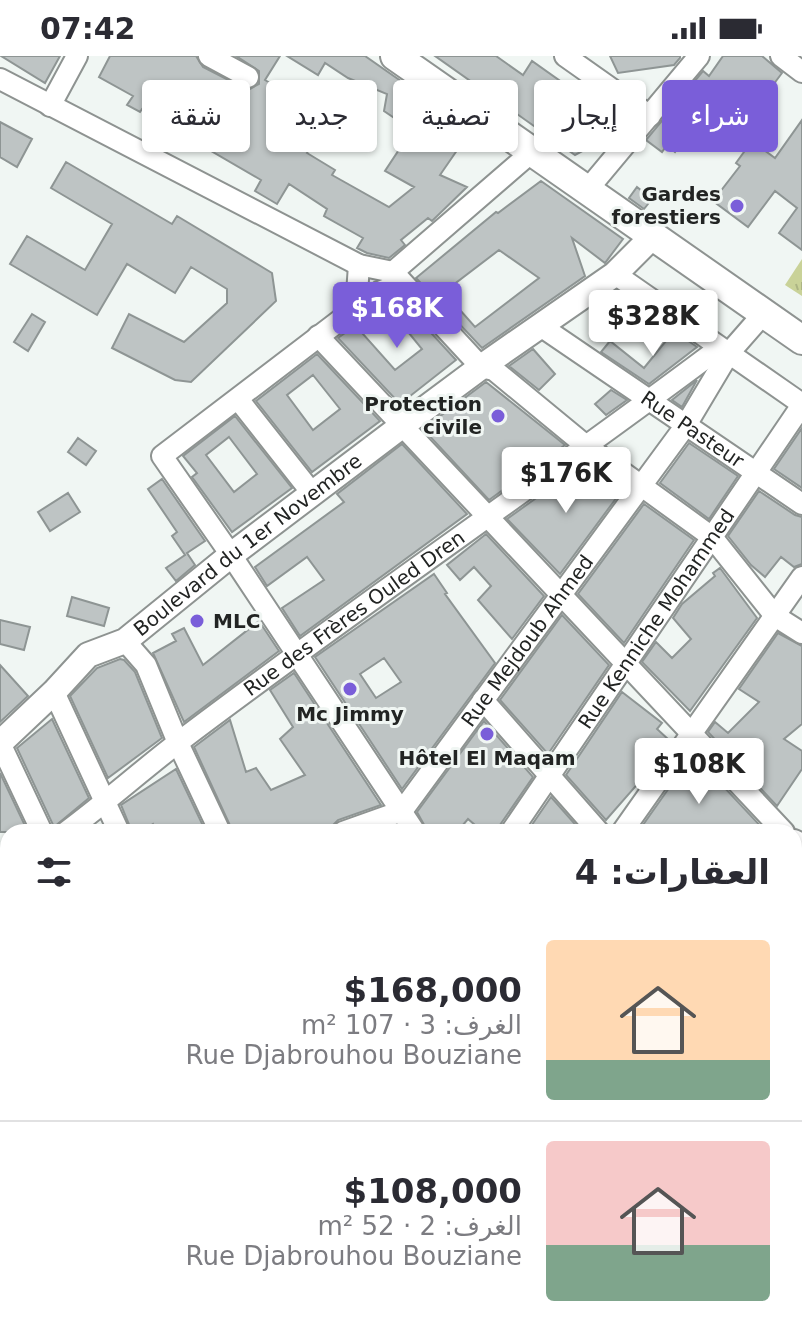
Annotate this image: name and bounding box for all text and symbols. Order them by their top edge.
text: 07:42 [40,11,136,46]
chip: شقة [142,80,250,152]
chip: جديد [266,80,377,152]
chip: تصفية [393,80,518,152]
chip: إيجار [534,80,646,152]
chip: شراء [662,80,778,152]
place label: Gardes forestiers [611,182,721,229]
marker: Gardes forestiers [728,197,746,215]
pin: $168K [341,282,453,350]
pin: $328K [597,290,709,358]
text: $168K [351,293,443,323]
text: $328K [607,301,699,331]
street label: Rue Pasteur [636,386,749,473]
place label: Protection civile [364,392,482,439]
marker: Protection civile [489,407,507,425]
pin: $176K [510,447,622,515]
street label: Boulevard du 1er Novembre [129,449,366,641]
text: $176K [520,458,612,488]
street label: Rue Kenniche Mohammed [573,504,740,733]
street label: Rue des Frères Ouled Dren [239,525,469,701]
street label: Rue Mejdoub Ahmed [456,550,598,731]
place label: MLC [213,609,260,633]
marker: MLC [188,612,206,630]
marker: Mc Jimmy [341,680,359,698]
place label: Mc Jimmy [296,702,404,726]
marker: Hôtel El Maqam [478,725,496,743]
pin: $108K [643,738,755,806]
place label: Hôtel El Maqam [399,746,575,770]
text: $108K [653,749,745,779]
icon: filters [32,850,76,894]
text: العقارات: 4 [575,852,770,892]
text: $168,000 [343,970,522,1010]
icon: home [610,972,706,1068]
text: الغرف: 3 · 107 m² [301,1010,522,1040]
text: Rue Djabrouhou Bouziane [186,1040,522,1070]
text: $108,000 [343,1171,522,1211]
icon: home [610,1173,706,1269]
text: الغرف: 2 · 52 m² [318,1211,522,1241]
text: Rue Djabrouhou Bouziane [186,1241,522,1271]

